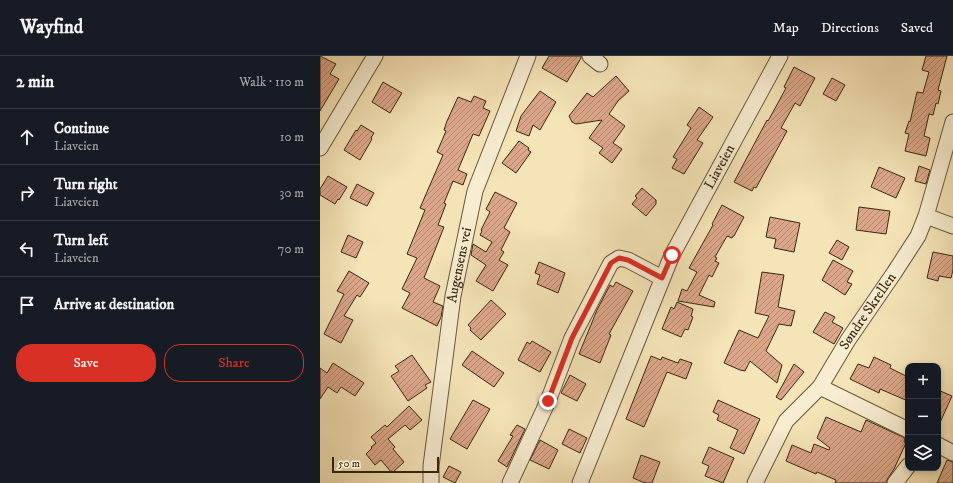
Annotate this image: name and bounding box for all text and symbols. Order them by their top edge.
text: Wayfind [20,16,83,39]
text: Map [773,19,799,37]
text: Directions [821,19,879,37]
text: Saved [901,19,933,37]
text: 2 min [16,71,54,93]
text: Walk · 110 m [239,74,304,90]
text: Continue [54,119,109,138]
icon: ahead [16,126,38,148]
text: 10 m [280,129,304,145]
text: Liaveien [54,138,99,154]
street label: Liaveien [700,141,740,192]
text: Turn right [54,175,117,194]
icon: right [16,182,38,204]
text: 30 m [280,185,304,201]
text: Liaveien [54,194,99,210]
street label: Augensens vei [443,225,476,304]
text: Turn left [54,231,108,250]
icon: left [16,238,38,260]
text: 70 m [278,241,304,257]
route start [663,246,681,264]
text: Liaveien [54,250,99,266]
street label: Søndre Skrellen [835,269,901,353]
icon: arrive [16,294,38,316]
text: Arrive at destination [54,295,174,314]
button: Save [16,344,156,382]
button: Share [164,344,304,382]
map controls [905,363,941,471]
button: + [905,363,941,399]
route end [539,392,557,410]
button: − [905,399,941,435]
button: layers [905,435,941,471]
scale bar [332,455,439,474]
text: 50 m [338,457,360,471]

